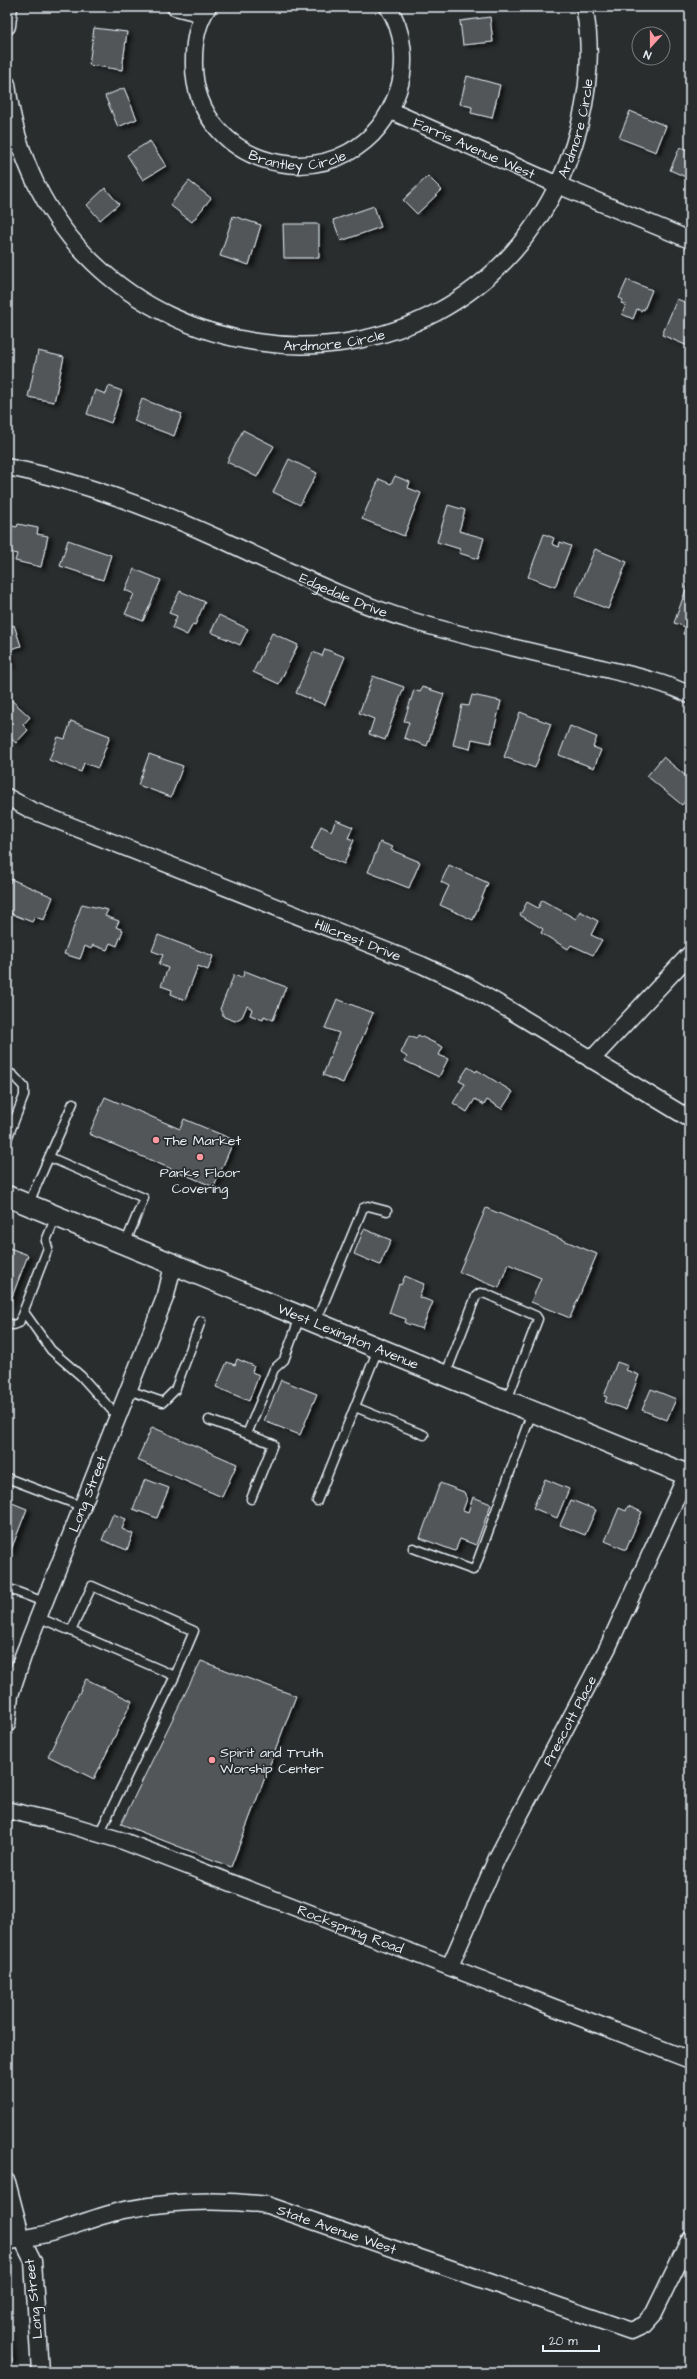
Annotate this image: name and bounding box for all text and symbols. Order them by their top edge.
north arrow [631,26,671,66]
text: N [642,47,654,63]
street label: Ardmore Circle [553,77,599,181]
street label: Farris Avenue West [410,113,538,185]
street label: Brantley Circle [245,145,350,176]
street label: Ardmore Circle [283,325,388,356]
street label: Edgedale Drive [296,568,390,623]
street label: Hillcrest Drive [311,914,404,967]
place label: The Market [164,1131,241,1151]
marker: The Market [151,1135,161,1145]
marker: Parks Floor Covering [195,1152,205,1162]
place label: Parks Floor Covering [160,1163,240,1199]
street label: West Lexington Avenue [274,1299,422,1375]
street label: Long Street [64,1452,113,1535]
street label: Prescott Place [538,1672,602,1770]
place label: Spirit and Truth Worship Center [220,1743,324,1779]
marker: Spirit and Truth Worship Center [207,1755,217,1765]
street label: Rockspring Road [294,1900,406,1959]
street label: State Avenue West [274,2200,399,2260]
street label: Long Street [20,2257,48,2340]
scale bar [543,2327,599,2353]
text: 20 m [549,2333,578,2350]

